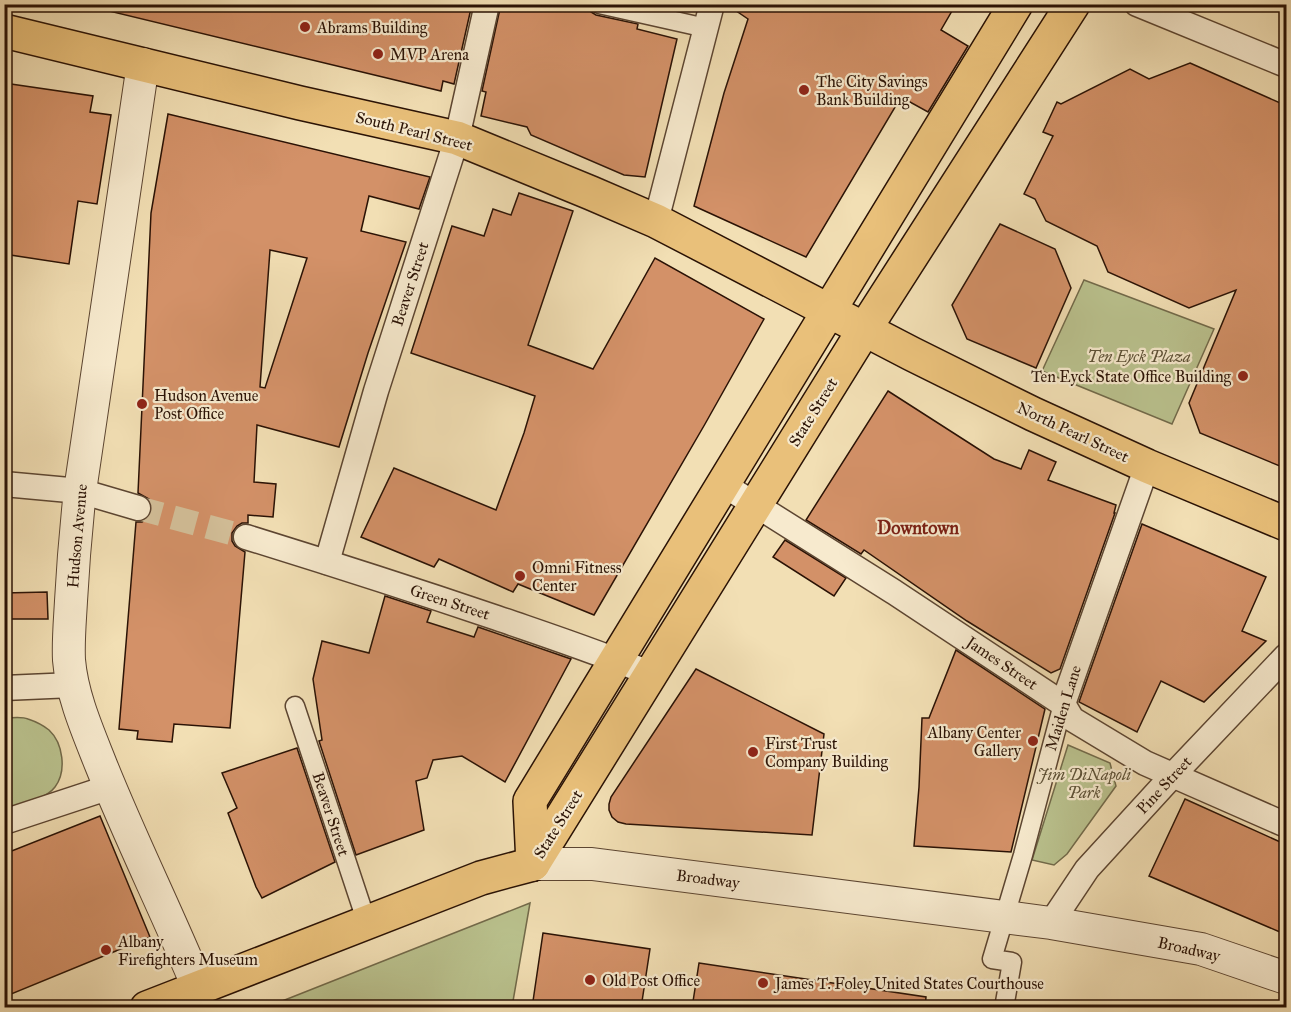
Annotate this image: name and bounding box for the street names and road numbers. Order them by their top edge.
street label: South Pearl Street [354,107,475,155]
street label: Beaver Street [387,239,433,328]
street label: State Street [785,374,842,450]
street label: North Pearl Street [1014,398,1132,466]
street label: Hudson Avenue [63,483,91,589]
street label: Green Street [408,580,493,624]
street label: James Street [961,631,1042,695]
street label: Maiden Lane [1041,663,1085,753]
street label: Pine Street [1132,752,1196,818]
street label: Beaver Street [308,770,354,859]
street label: State Street [530,786,587,862]
street label: Broadway [675,866,741,892]
street label: Broadway [1156,933,1223,966]

